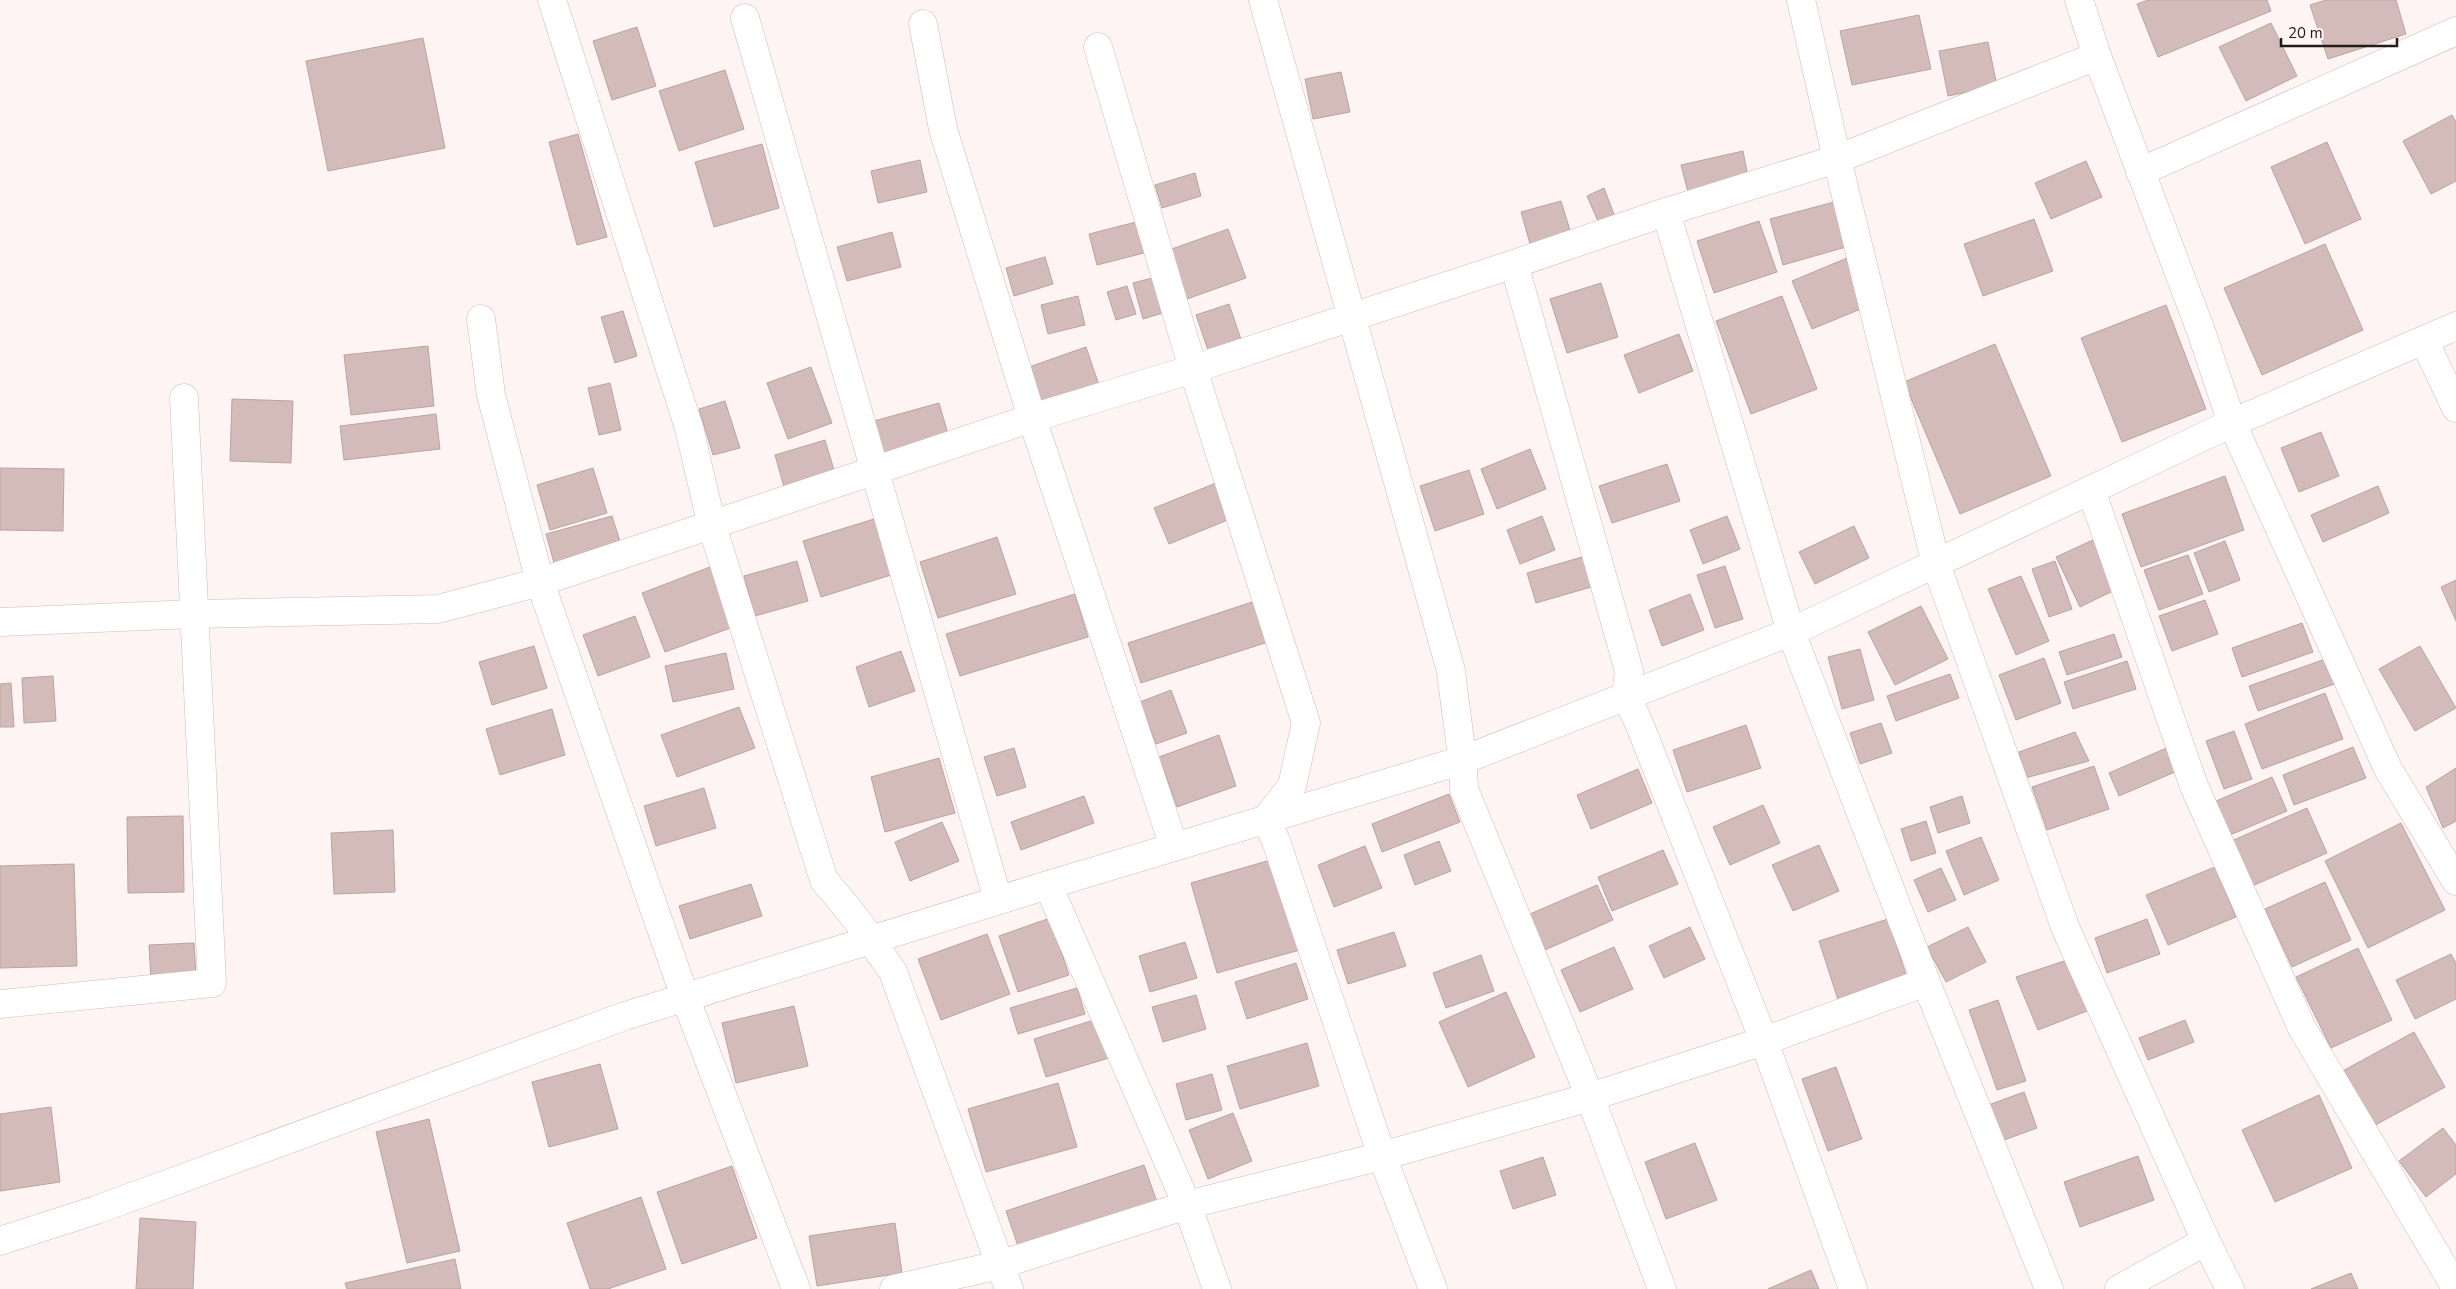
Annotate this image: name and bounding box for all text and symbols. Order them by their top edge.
scale bar [2281,15,2397,47]
text: 20 m [2288,23,2323,43]

